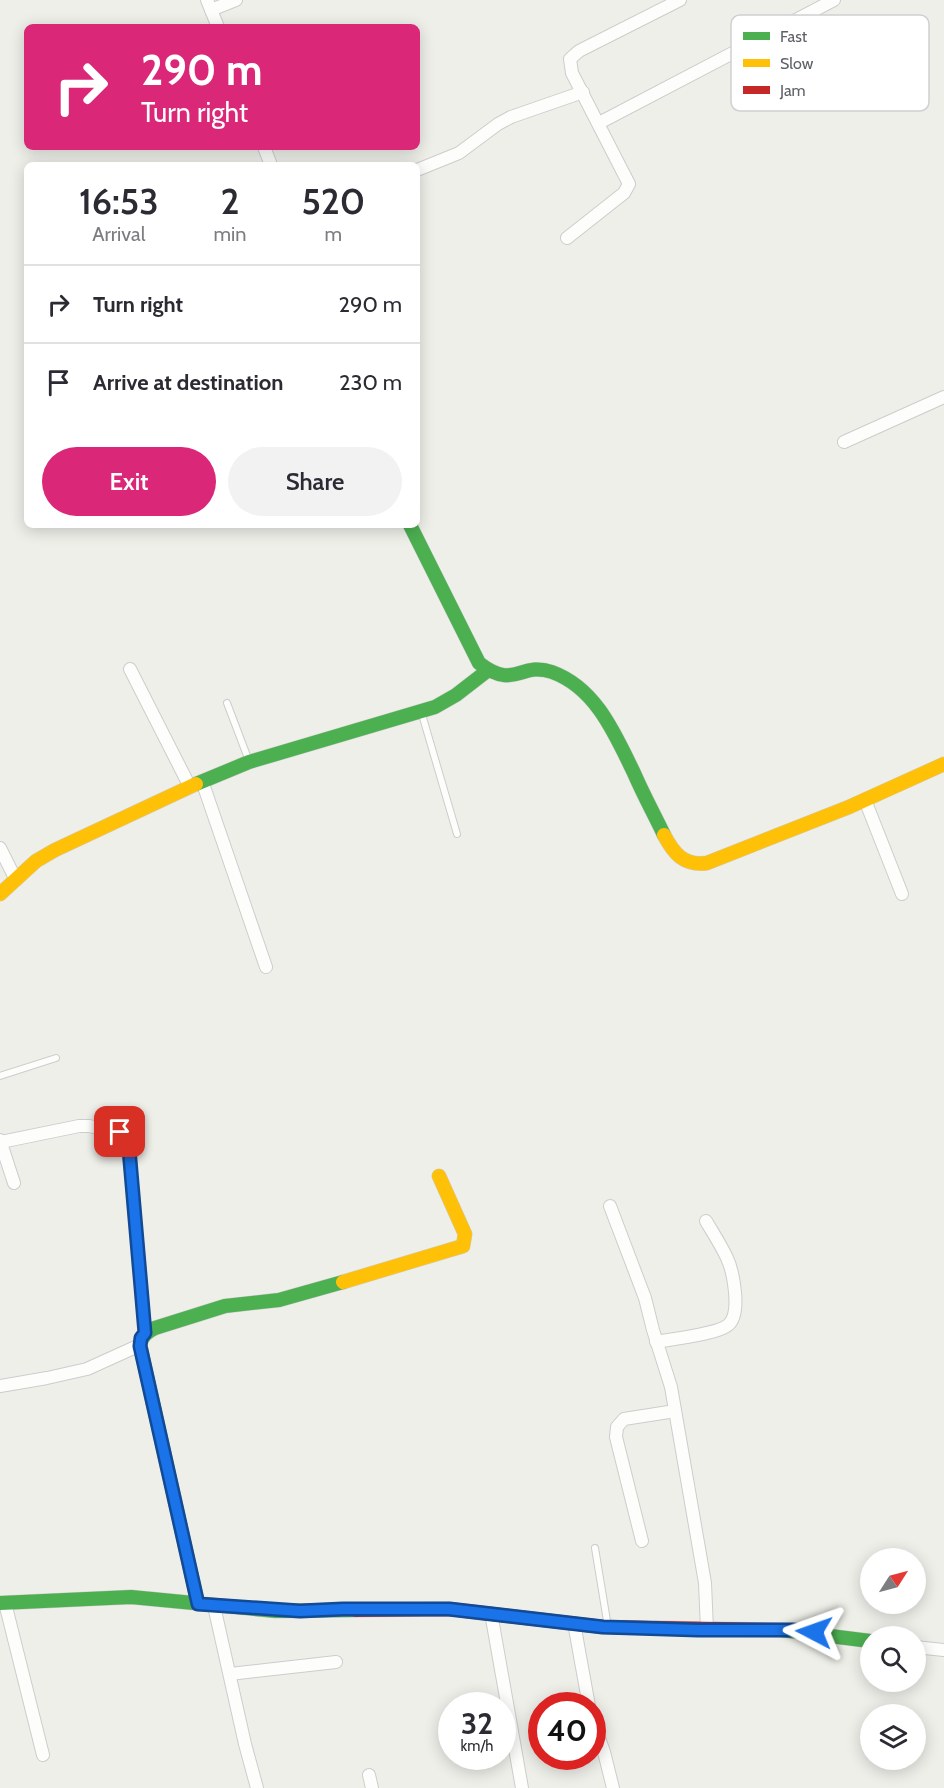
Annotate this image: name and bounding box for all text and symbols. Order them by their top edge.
legend [731,15,929,111]
text: Fast [780,27,808,46]
text: 290 m [141,44,262,96]
icon: right [42,48,120,126]
text: Slow [780,54,814,73]
text: Jam [779,81,806,100]
text: Turn right [141,96,248,129]
text: 16:53 [79,179,159,223]
text: 2 [220,179,239,223]
text: 520 [301,179,365,223]
text: Arrival [92,222,145,246]
text: min [214,222,246,246]
text: m [324,222,342,246]
icon: right [42,288,75,321]
text: Turn right [93,291,183,318]
text: 290 m [338,291,402,318]
icon: arrive [42,366,75,399]
text: Arrive at destination [93,369,283,396]
text: 230 m [339,369,402,396]
button: Exit [42,447,216,516]
button: Share [228,447,402,516]
pin [94,1106,145,1157]
icon: arrive [103,1115,136,1148]
north arrow [860,1548,926,1614]
map controls [860,1548,926,1770]
position arrow [782,1600,846,1664]
button: search [860,1626,926,1692]
speed limit sign: 40 [528,1692,606,1770]
button: layers [860,1704,926,1770]
text: 32 [461,1705,493,1742]
text: km/h [461,1737,493,1755]

